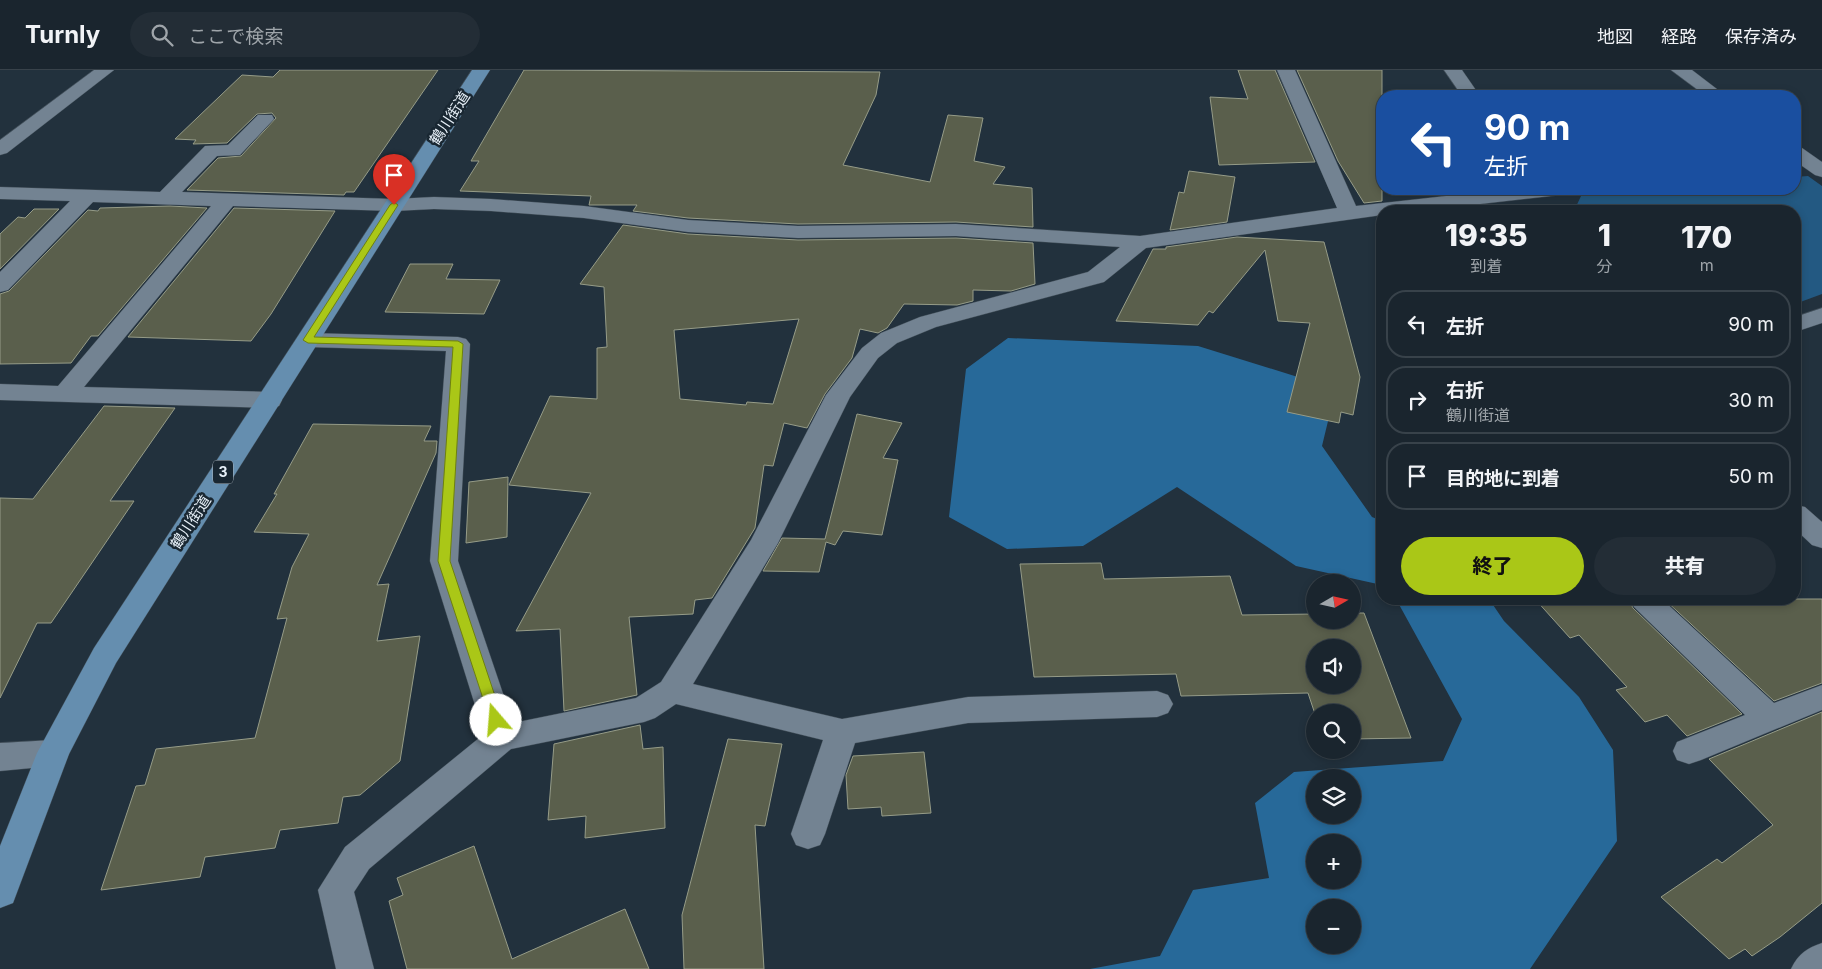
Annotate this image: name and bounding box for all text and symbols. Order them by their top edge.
search box [130,12,480,57]
text: Turnly [25,20,100,49]
icon: search [148,21,176,49]
text: ここで検索 [188,25,283,48]
text: 地図 [1597,26,1633,47]
text: 経路 [1661,26,1697,47]
text: 保存済み [1725,26,1797,47]
street label: 鶴川街道 [425,87,474,148]
text: 90 m [1484,106,1571,148]
icon: left [1401,110,1466,175]
text: 左折 [1484,153,1528,179]
pin [373,154,415,205]
icon: arrive [380,161,408,189]
text: 19:35 [1445,217,1528,253]
text: 1 [1598,217,1611,253]
text: 170 [1681,219,1732,255]
text: m [1700,255,1714,275]
text: 到着 [1470,256,1502,276]
text: 分 [1596,256,1612,276]
icon: left [1403,310,1431,338]
text: 90 m [1728,313,1774,336]
text: 左折 [1446,315,1484,338]
text: 右折 [1446,379,1484,402]
icon: right [1403,386,1431,414]
text: 30 m [1728,389,1774,412]
text: 鶴川街道 [1446,405,1510,425]
road number: 3 [213,461,233,484]
icon: arrive [1403,462,1431,490]
text: 50 m [1728,465,1774,488]
text: 目的地に到着 [1446,467,1560,490]
street label: 鶴川街道 [166,491,215,552]
button: 終了 [1401,537,1584,595]
button: 共有 [1594,537,1776,595]
north arrow [1306,574,1361,629]
map controls [1306,574,1361,954]
button: sound [1306,639,1361,694]
position arrow [469,693,521,745]
button: search [1306,704,1361,759]
button: layers [1306,769,1361,824]
button: + [1306,834,1361,889]
button: − [1306,899,1361,954]

